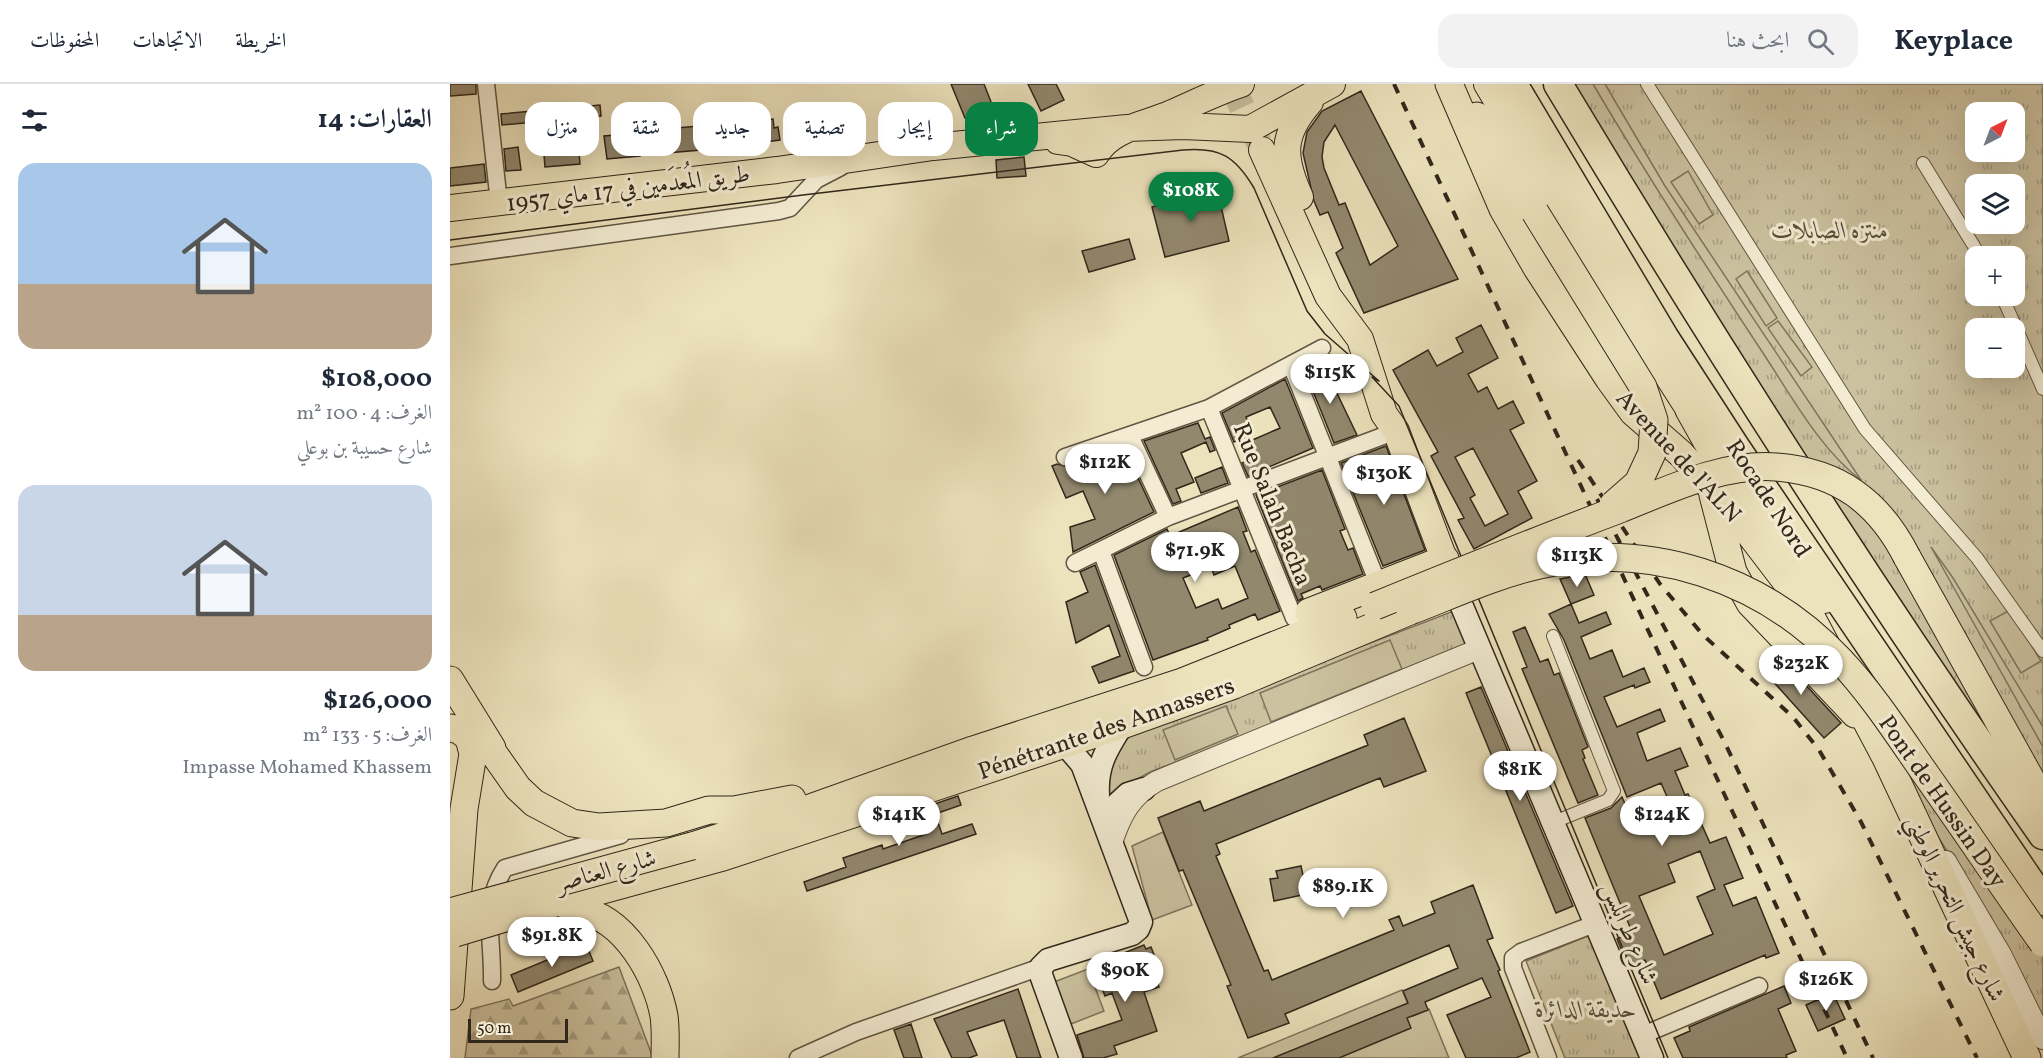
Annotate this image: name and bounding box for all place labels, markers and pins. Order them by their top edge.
pin: $108K [1149,172,1233,223]
pin: $115K [1288,354,1372,405]
pin: $112K [1063,444,1147,495]
pin: $130K [1342,455,1426,506]
pin: $71.9K [1146,532,1244,583]
pin: $113K [1535,537,1619,588]
pin: $232K [1759,645,1843,696]
pin: $81K [1484,751,1556,802]
pin: $141K [857,796,941,847]
pin: $124K [1620,796,1704,847]
pin: $89.1K [1294,868,1392,919]
pin: $91.8K [503,917,601,968]
pin: $90K [1089,952,1161,1003]
pin: $126K [1784,961,1868,1012]

